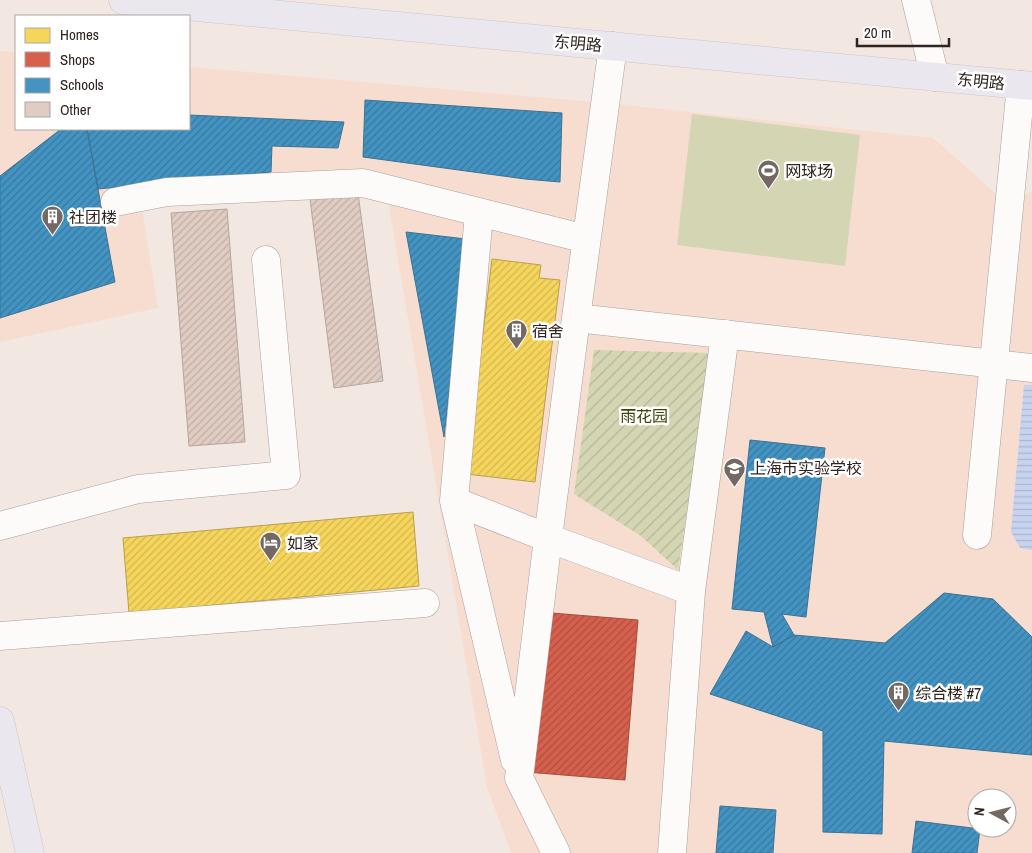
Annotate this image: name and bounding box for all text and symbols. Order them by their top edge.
legend [15,15,190,130]
scale bar [857,15,950,47]
text: 20 m [864,22,891,43]
text: Homes [60,24,99,45]
street label: 东明路 [553,30,603,56]
text: Shops [60,49,95,70]
street label: 东明路 [956,68,1006,94]
text: Schools [60,74,104,95]
text: Other [60,99,91,120]
sports icon: 网球场 [757,159,781,190]
place label: 网球场 [785,160,833,182]
building icon: 社团楼 [41,205,65,236]
place label: 社团楼 [69,206,117,228]
building icon: 宿舍 [504,319,528,350]
place label: 宿舍 [532,320,564,342]
park label: 雨花园 [620,405,668,427]
school or university icon: 上海市实验学校 [722,456,746,487]
place label: 上海市实验学校 [750,457,862,479]
hotel icon: 如家 [259,531,283,562]
place label: 如家 [287,532,319,554]
building icon: 综合楼 #7 [887,681,911,712]
place label: 综合楼 #7 [915,682,981,704]
north arrow [967,788,1017,838]
text: N [970,806,989,817]

